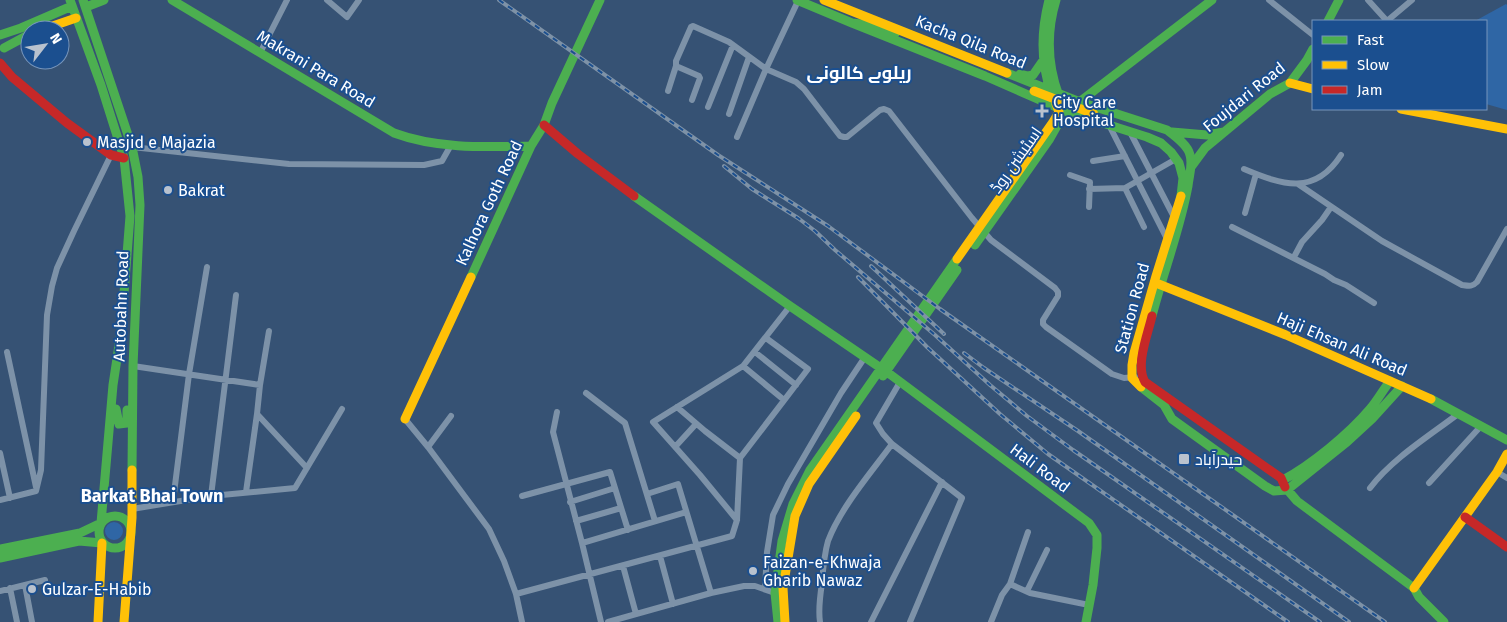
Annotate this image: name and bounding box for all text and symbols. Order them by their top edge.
street label: Kacha Qila Road [913,11,1029,73]
north arrow [20,20,70,70]
legend [1312,20,1487,110]
street label: Makrani Para Road [254,26,378,112]
text: N [46,30,65,47]
text: Fast [1357,31,1384,49]
text: Slow [1357,56,1389,74]
street label: Foujdari Road [1199,58,1289,136]
district label: ریلوے کالونی [806,62,912,84]
text: Jam [1357,81,1383,99]
place label: City Care Hospital [1053,93,1116,130]
marker: City Care Hospital [1035,104,1049,118]
street label: اسٹیشن روڈ [986,123,1047,197]
place label: Masjid e Majazia [97,133,216,152]
marker: Masjid e Majazia [81,136,93,148]
street label: Kalhora Goth Road [452,138,526,268]
place label: Bakrat [178,181,225,200]
marker: Bakrat [162,184,174,196]
street label: Autobahn Road [110,250,132,362]
street label: Station Road [1111,261,1153,355]
street label: Haji Ehsan Ali Road [1274,308,1410,380]
street label: Hali Road [1006,439,1074,497]
place label: حیدرآباد [1195,450,1242,469]
marker: حیدرآباد [1177,452,1191,466]
district label: Barkat Bhai Town [81,485,223,507]
place label: Faizan-e-Khwaja Gharib Nawaz [763,553,881,590]
marker: Faizan-e-Khwaja Gharib Nawaz [747,565,759,577]
place label: Gulzar-E-Habib [42,580,152,599]
marker: Gulzar-E-Habib [26,583,38,595]

